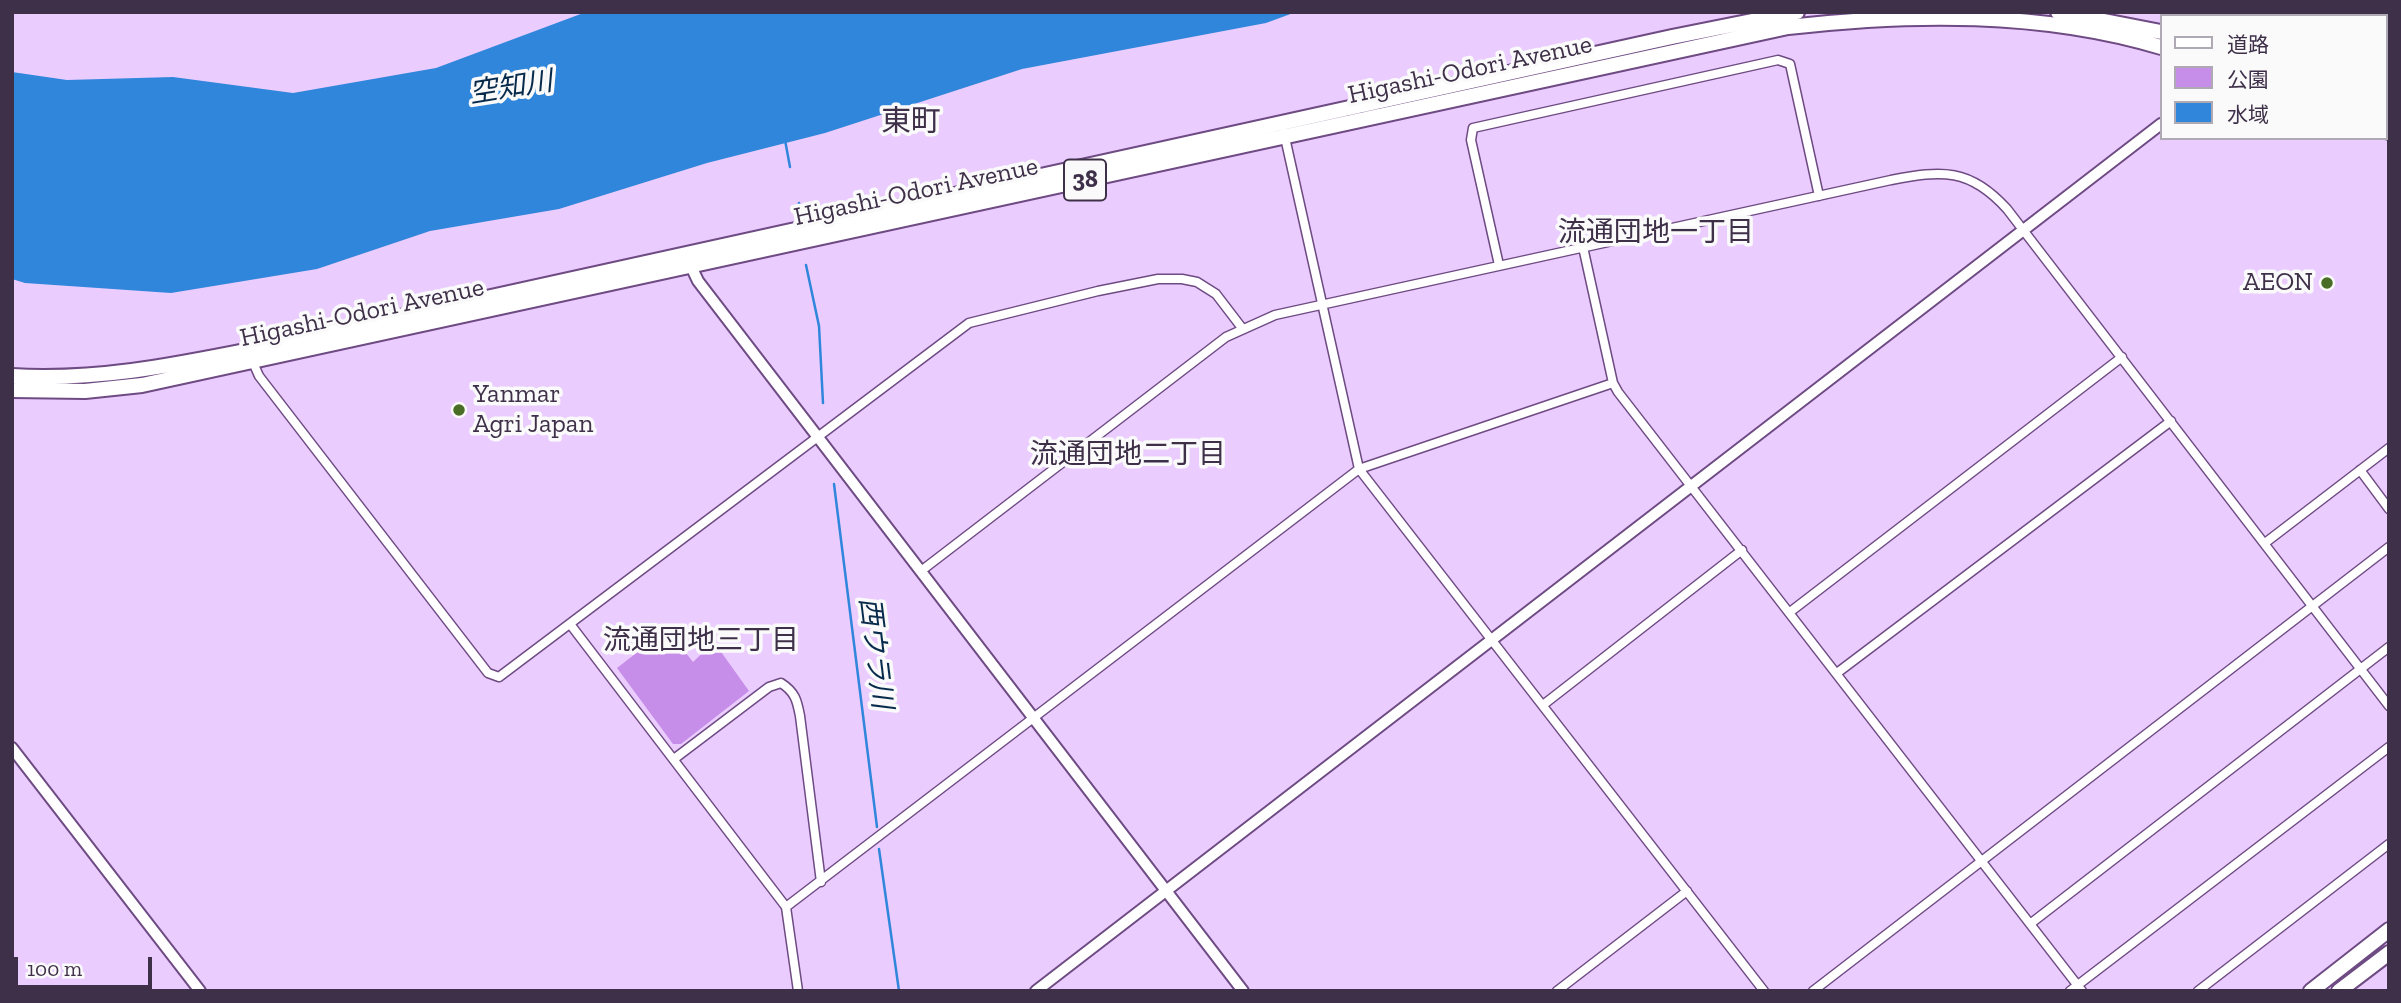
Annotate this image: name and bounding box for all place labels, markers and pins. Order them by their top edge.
place label: AEON [2243,267,2313,299]
marker: AEON [2319,275,2335,291]
place label: Yanmar Agri Japan [473,379,593,440]
marker: Yanmar Agri Japan [451,402,467,418]

